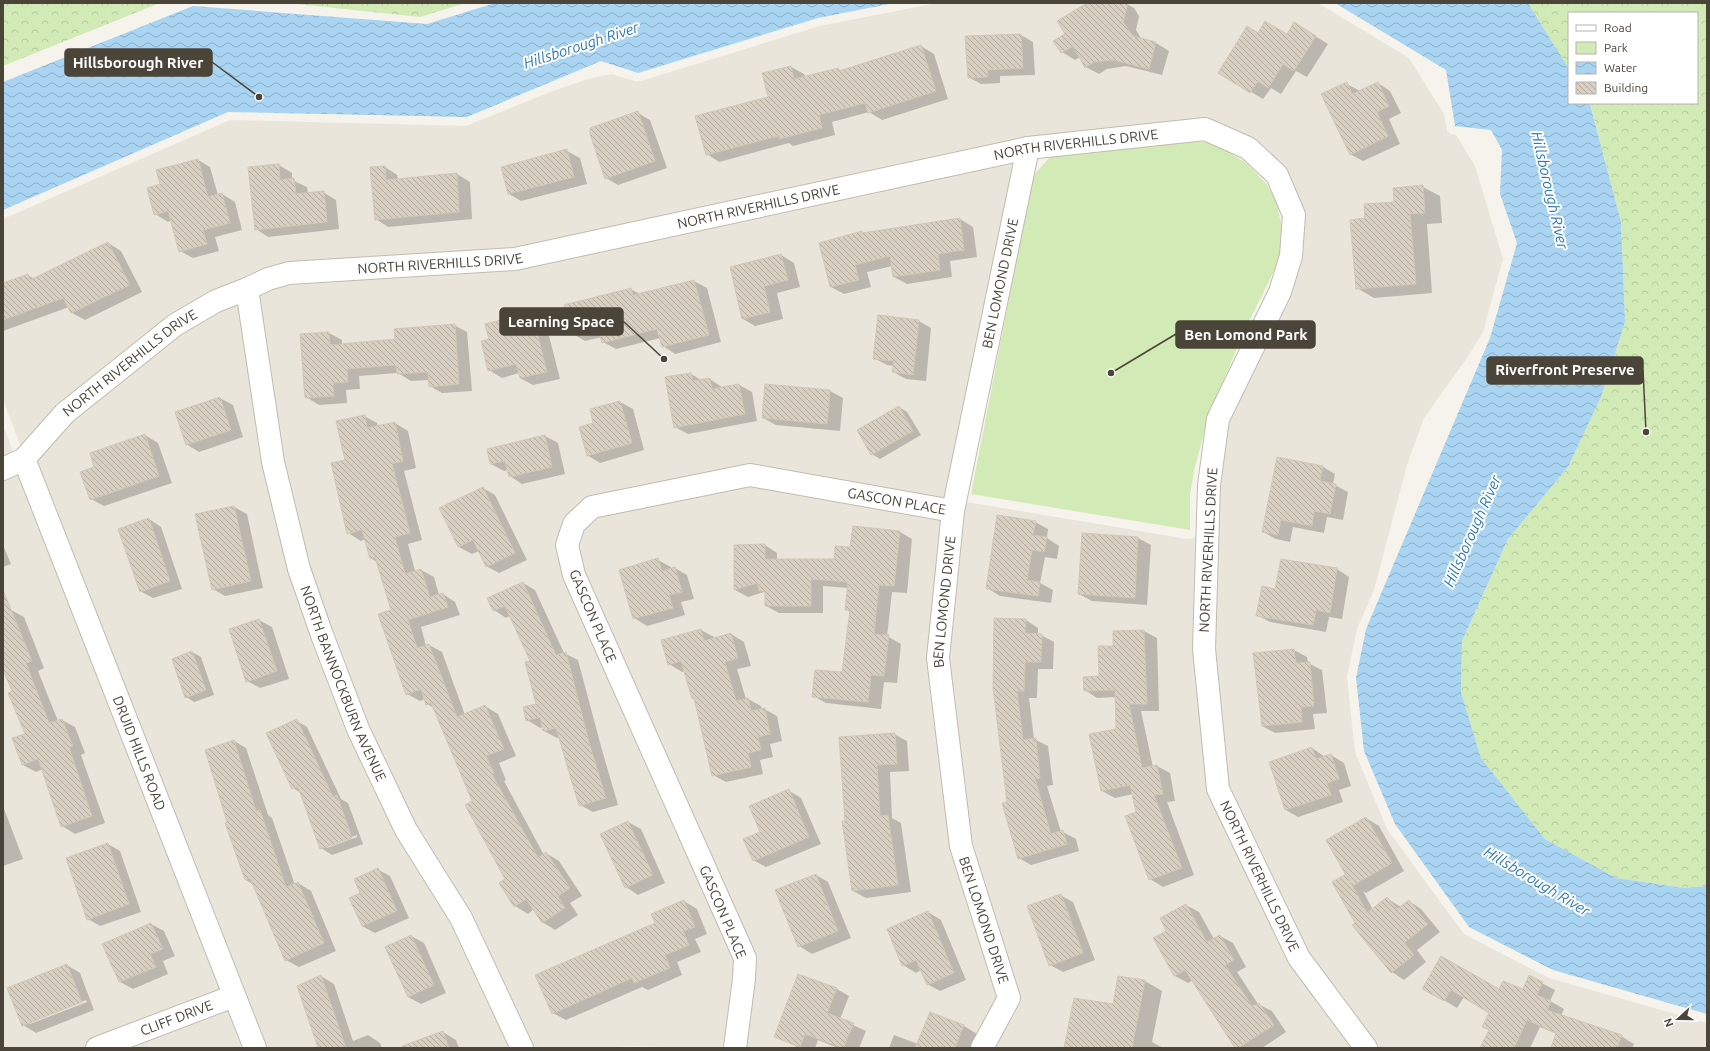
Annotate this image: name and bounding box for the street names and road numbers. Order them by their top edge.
street label: NORTH RIVERHILLS DRIVE [992,126,1159,163]
street label: NORTH RIVERHILLS DRIVE [676,181,841,232]
street label: BEN LOMOND DRIVE [979,216,1021,350]
street label: NORTH RIVERHILLS DRIVE [357,250,524,277]
street label: NORTH RIVERHILLS DRIVE [59,306,200,420]
street label: NORTH RIVERHILLS DRIVE [1196,467,1220,633]
street label: GASCON PLACE [846,484,947,518]
street label: BEN LOMOND DRIVE [930,535,958,669]
street label: GASCON PLACE [566,567,620,665]
street label: NORTH BANNOCKBURN AVENUE [297,584,390,784]
street label: DRUID HILLS ROAD [110,694,169,813]
street label: NORTH RIVERHILLS DRIVE [1217,798,1303,954]
street label: BEN LOMOND DRIVE [956,854,1012,986]
street label: GASCON PLACE [696,863,750,961]
street label: CLIFF DRIVE [138,997,215,1039]

